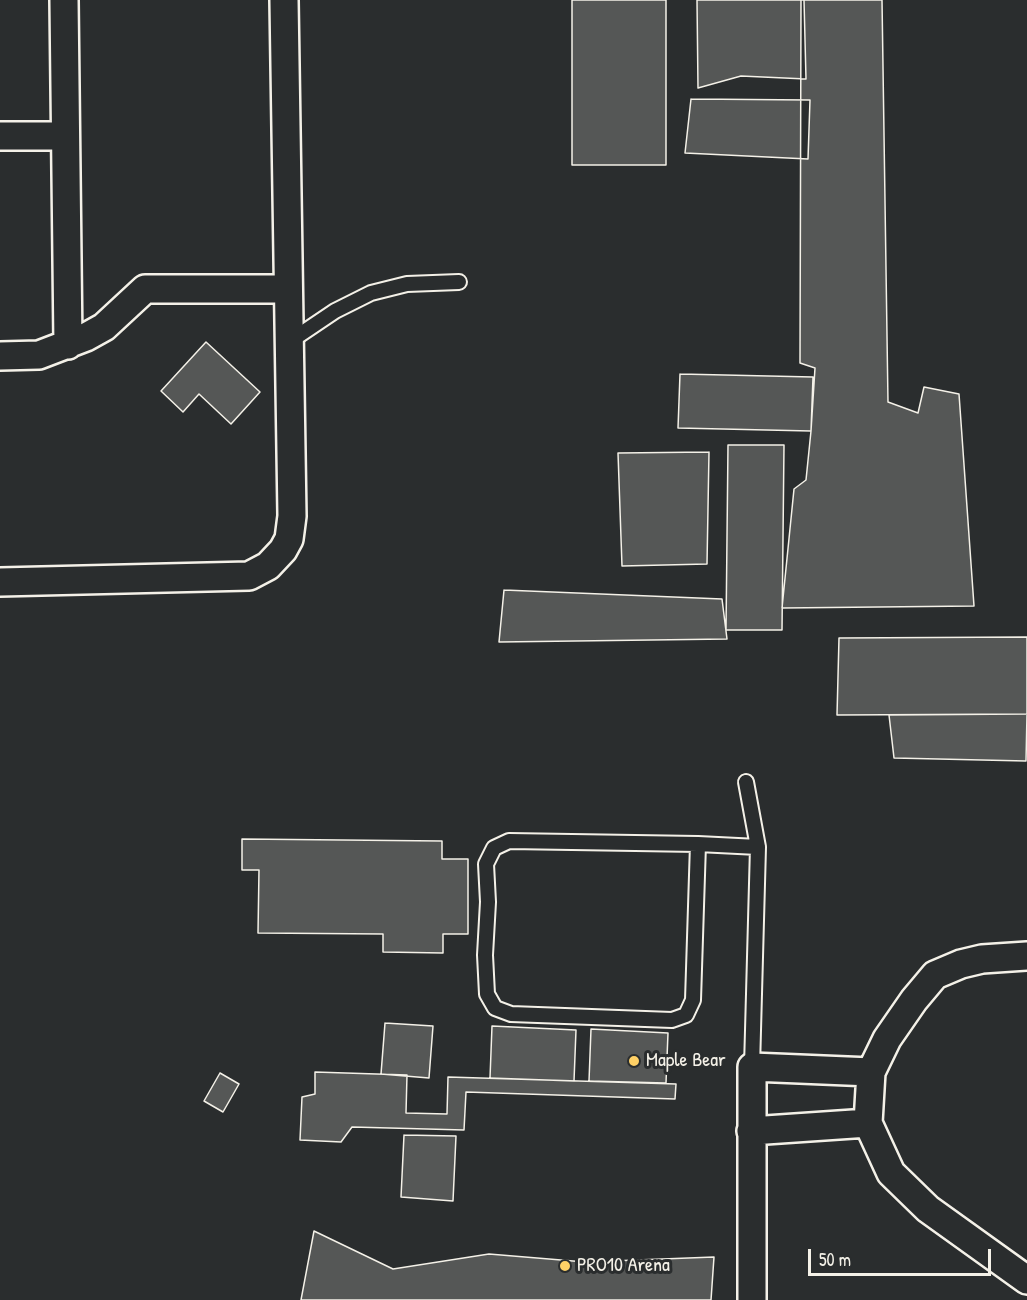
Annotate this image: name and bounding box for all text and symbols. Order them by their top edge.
place label: Maple Bear [646,1049,726,1073]
marker: Maple Bear [627,1054,641,1068]
scale bar [811,1237,994,1275]
text: 50 m [819,1247,851,1272]
place label: PRO10 Arena [577,1254,670,1278]
marker: PRO10 Arena [558,1259,572,1273]

